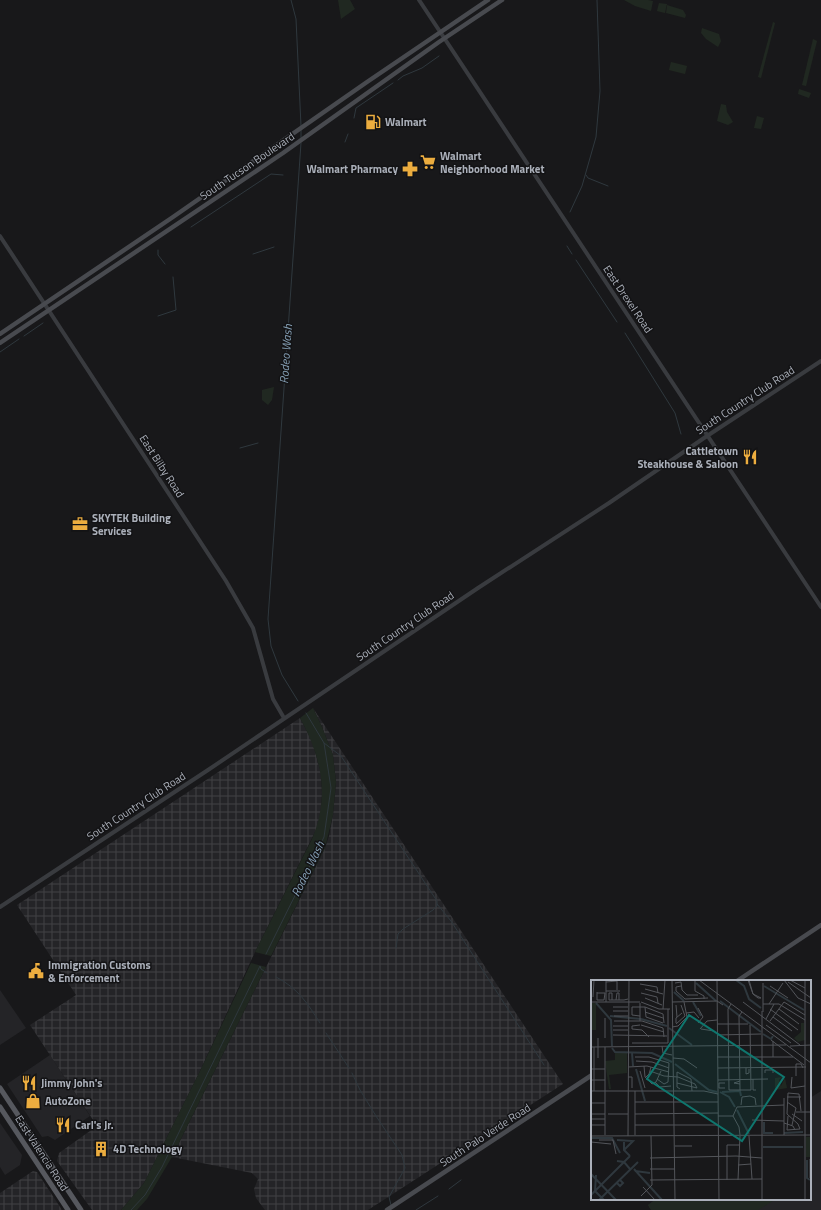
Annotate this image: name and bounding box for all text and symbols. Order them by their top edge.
fuel station icon: Walmart [364,113,382,131]
place label: Walmart [385,114,427,130]
street label: South Tucson Boulevard [196,128,298,204]
place label: Walmart Neighborhood Market [440,148,544,177]
supermarket icon: Walmart Neighborhood Market [419,153,437,171]
pharmacy icon: Walmart Pharmacy [401,160,419,178]
place label: Walmart Pharmacy [306,161,398,177]
street label: East Drexel Road [599,262,657,336]
water label: Rodeo Wash [274,323,297,384]
street label: South Country Club Road [692,362,798,438]
street label: East Bilby Road [136,431,188,501]
place label: Cattletown Steakhouse & Saloon [637,443,738,472]
restaurant icon: Cattletown Steakhouse & Saloon [741,448,759,466]
place label: SKYTEK Building Services [92,510,171,539]
office icon: SKYTEK Building Services [71,515,89,533]
street label: South Country Club Road [353,587,457,665]
street label: South Country Club Road [83,768,189,844]
water label: Rodeo Wash [286,837,330,900]
place label: Immigration Customs & Enforcement [48,957,151,986]
public building icon: Immigration Customs & Enforcement [27,962,45,980]
inset map [591,980,811,1200]
restaurant icon: Jimmy John's [20,1074,38,1092]
place label: Jimmy John's [41,1075,102,1091]
shop icon: AutoZone [24,1092,42,1110]
place label: AutoZone [45,1093,91,1109]
street label: South Palo Verde Road [436,1099,534,1170]
street label: East Valencia Road [11,1112,73,1194]
restaurant icon: Carl's Jr. [54,1116,72,1134]
place label: Carl's Jr. [75,1117,114,1133]
building icon: 4D Technology [92,1140,110,1158]
place label: 4D Technology [113,1141,183,1157]

